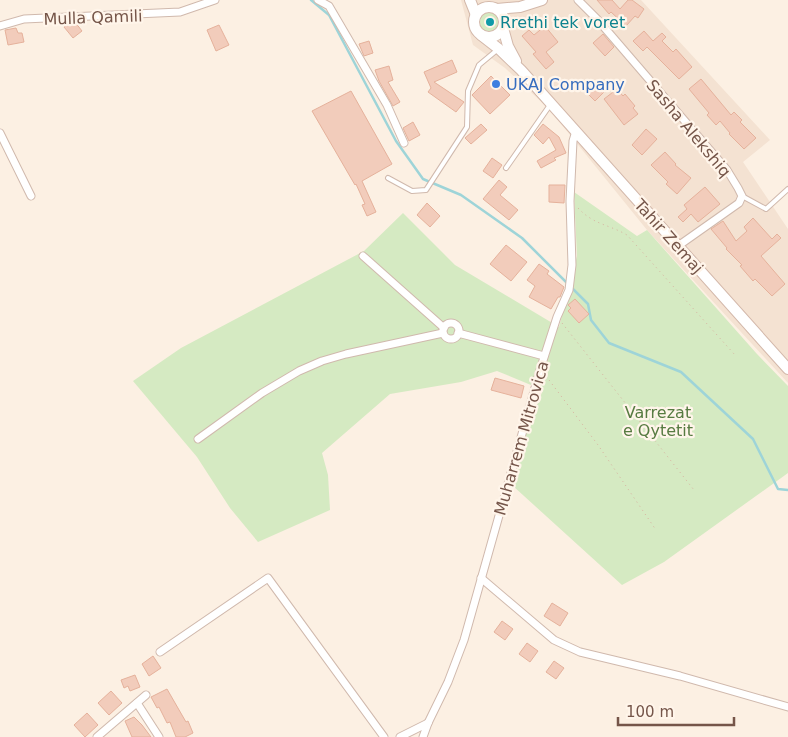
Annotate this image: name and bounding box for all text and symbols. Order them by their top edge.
street label: Mulla Qamili [43,6,143,29]
place label: Rrethi tek voret [500,13,625,32]
marker: Rrethi tek voret [484,16,496,28]
place label: UKAJ Company [506,75,625,94]
street label: Sasha Alekshiq [642,76,735,181]
marker: UKAJ Company [490,78,502,90]
street label: Tahir Zemaj [630,194,707,278]
street label: Muharrem Mitrovica [490,359,553,518]
park label: Varrezat e Qytetit [623,403,693,440]
scale bar [618,694,734,726]
text: 100 m [626,703,674,721]

